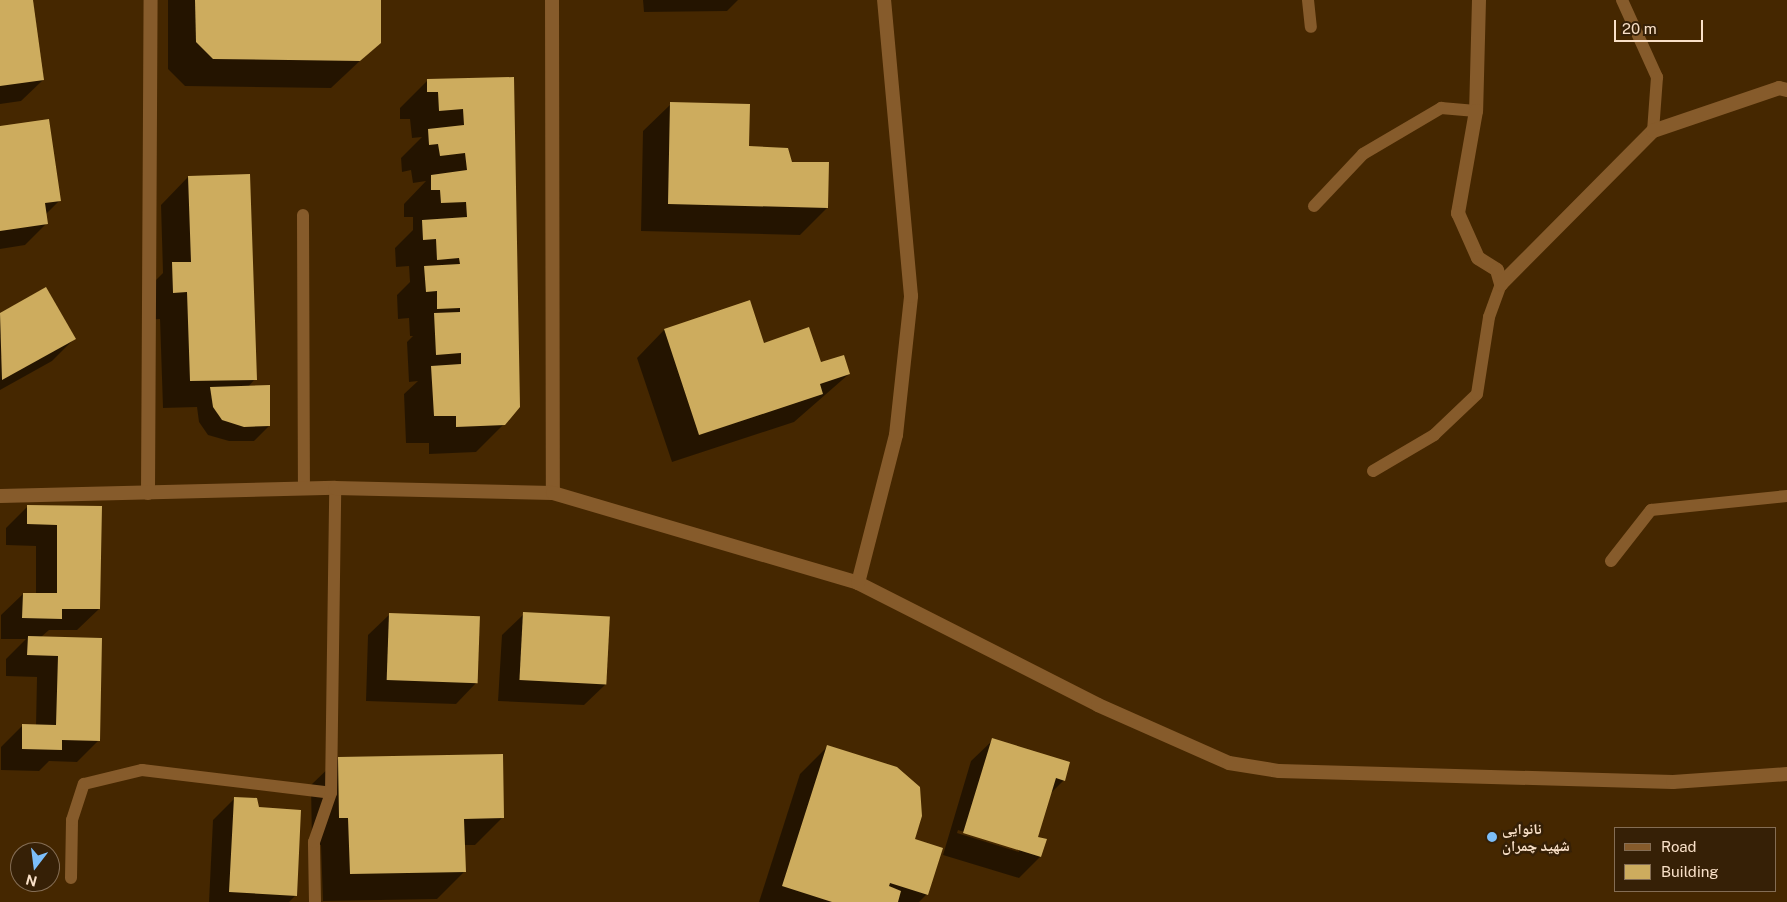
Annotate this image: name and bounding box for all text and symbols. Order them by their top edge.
scale bar [1617,10,1706,42]
text: 20 m [1622,20,1657,37]
place label: نانوایی شهید چمران [1502,819,1570,854]
legend [1614,827,1777,892]
marker: نانوایی شهید چمران [1486,831,1498,843]
text: Road [1661,838,1697,855]
north arrow [10,842,60,892]
text: Building [1661,863,1719,880]
text: N [24,871,39,890]

